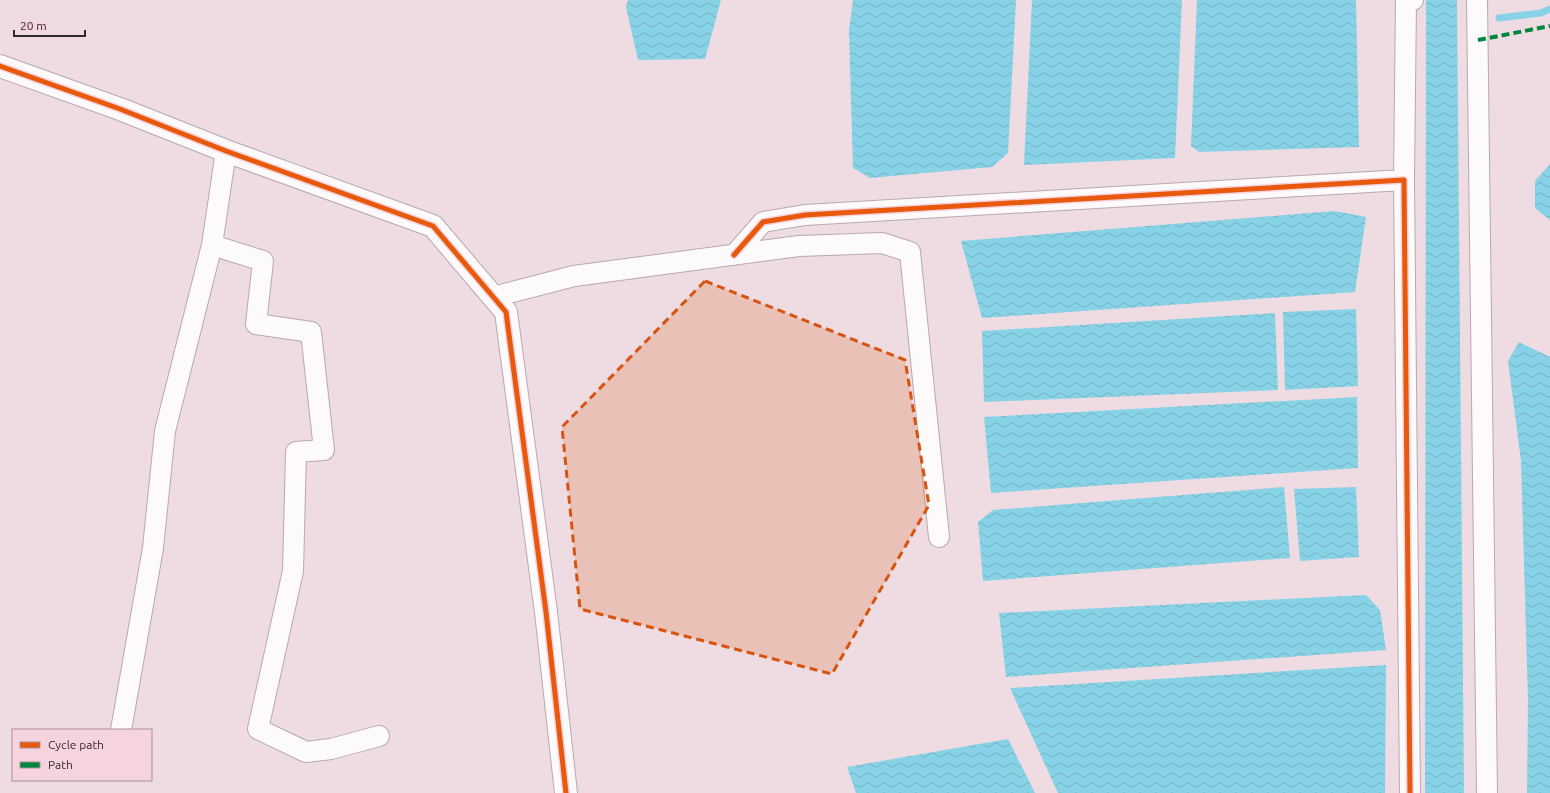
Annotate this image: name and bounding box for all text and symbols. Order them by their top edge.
scale bar [14,12,85,38]
text: 20 m [20,19,47,32]
legend [12,729,152,781]
text: Cycle path [48,738,104,751]
text: Path [48,758,73,771]

